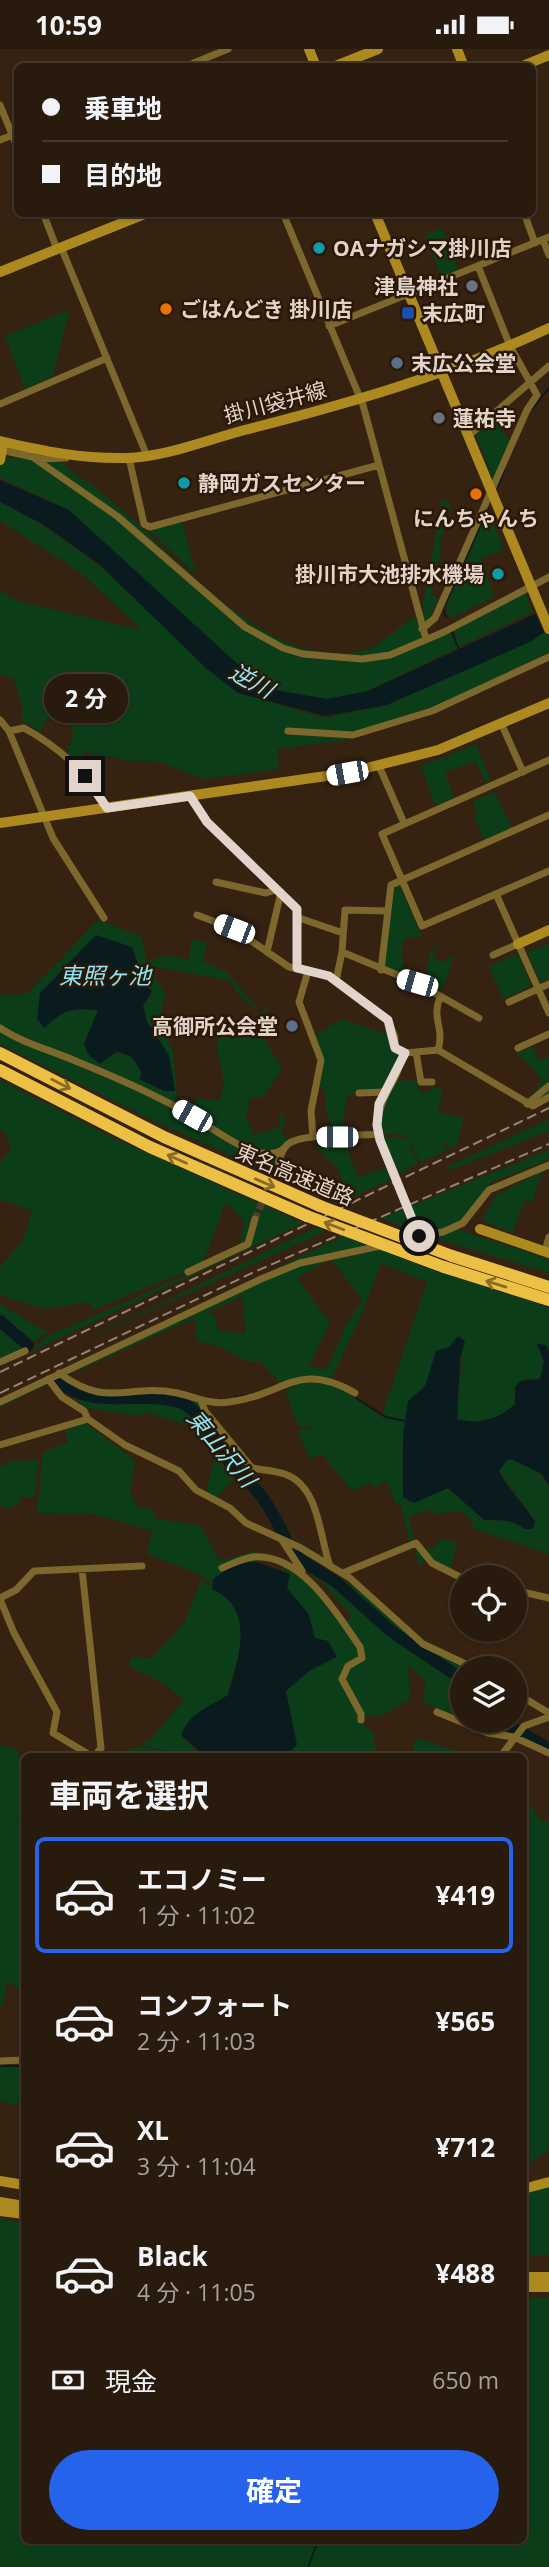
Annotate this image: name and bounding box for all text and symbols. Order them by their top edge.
text: 10:59 [35,7,102,43]
text: 乗車地 [84,90,162,126]
text: 目的地 [84,157,162,193]
place label: OAナガシマ掛川店 [333,234,511,262]
marker: OAナガシマ掛川店 [311,240,327,256]
place label: 津島神社 [374,272,458,300]
marker: 津島神社 [464,278,480,294]
place label: ごはんどき 掛川店 [180,295,352,323]
place label: 末広町 [422,299,485,327]
marker: ごはんどき 掛川店 [158,301,174,317]
marker: 末広町 [400,305,416,321]
place label: 末広公会堂 [411,349,516,377]
marker: 末広公会堂 [389,355,405,371]
street label: 掛川袋井線 [221,375,329,429]
place label: 蓮祐寺 [453,404,516,432]
marker: 蓮祐寺 [431,410,447,426]
place label: 静岡ガスセンター [198,469,366,497]
marker: 静岡ガスセンター [176,475,192,491]
marker: にんちゃんち [468,486,484,502]
place label: にんちゃんち [413,504,539,532]
place label: 掛川市大池排水機場 [295,560,484,588]
marker: 掛川市大池排水機場 [490,566,506,582]
water label: 逆川 [224,655,282,707]
callout: 2 分 [43,675,127,723]
text: 2 分 [65,682,107,714]
car [325,759,370,787]
route end [69,760,101,792]
car [211,912,258,946]
water label: 東照ヶ池 [59,959,153,991]
car [394,967,441,999]
place label: 高御所公会堂 [152,1012,278,1040]
marker: 高御所公会堂 [284,1018,300,1034]
one-way arrow [50,1078,70,1092]
car [169,1097,216,1135]
car [317,1127,359,1148]
street label: 東名高速道路 [232,1136,358,1212]
one-way arrow [167,1152,188,1165]
one-way arrow [254,1177,276,1190]
one-way arrow [324,1219,346,1232]
route start [403,1220,435,1252]
one-way arrow [486,1277,508,1290]
water label: 東山沢川 [180,1402,266,1496]
map controls [450,1565,527,1733]
button: locate [450,1565,527,1642]
button: layers [450,1656,527,1733]
text: 車両を選択 [49,1773,209,1816]
text: エコノミー [137,1861,267,1897]
icon: car [53,1864,116,1927]
text: ¥419 [436,1877,495,1913]
text: 1 分 · 11:02 [137,1899,256,1931]
text: コンフォート [137,1987,292,2023]
icon: car [53,1990,116,2053]
text: ¥565 [436,2003,495,2039]
text: 2 分 · 11:03 [137,2025,256,2057]
text: XL [137,2112,169,2148]
icon: car [53,2116,116,2179]
text: ¥712 [436,2129,495,2165]
text: 3 分 · 11:04 [137,2150,256,2182]
text: Black [137,2238,208,2274]
icon: car [53,2242,116,2305]
text: ¥488 [436,2255,495,2291]
text: 4 分 · 11:05 [137,2276,256,2308]
icon: cash [49,2361,87,2399]
text: 現金 [105,2363,157,2399]
text: 650 m [432,2364,499,2396]
button: 確定 [49,2450,499,2530]

